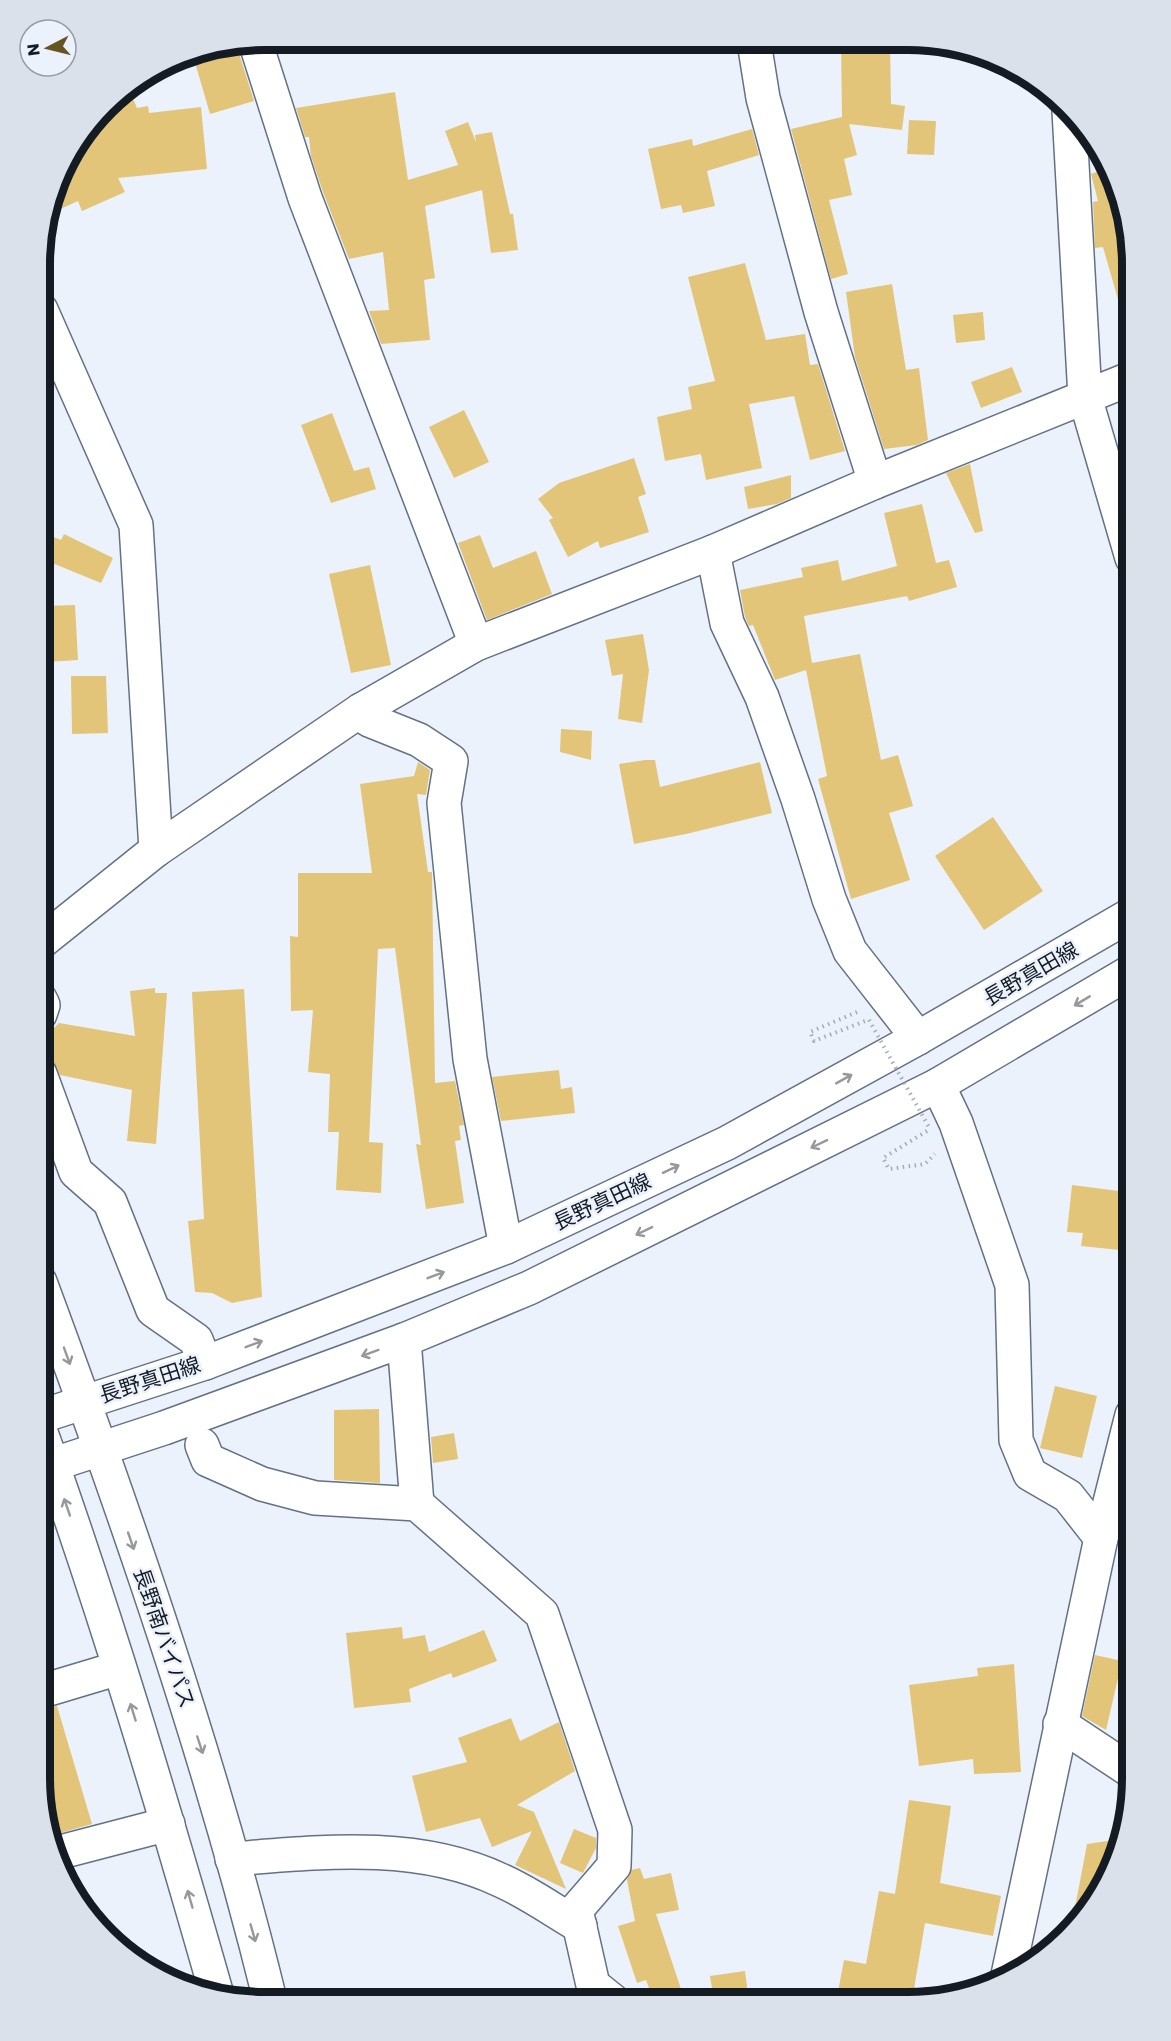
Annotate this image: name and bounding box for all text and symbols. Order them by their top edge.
north arrow [18,18,78,78]
text: N [21,42,46,57]
street label: 長野真田線 [978,935,1083,1012]
one-way arrow [1074,995,1091,1007]
one-way arrow [835,1073,852,1085]
one-way arrow [810,1139,828,1151]
one-way arrow [662,1163,680,1175]
street label: 長野真田線 [548,1166,655,1237]
one-way arrow [635,1226,653,1237]
one-way arrow [426,1269,445,1280]
one-way arrow [244,1338,263,1349]
one-way arrow [63,1347,74,1365]
one-way arrow [361,1348,380,1359]
street label: 長野真田線 [95,1350,204,1410]
one-way arrow [61,1498,72,1516]
one-way arrow [127,1531,138,1550]
street label: 長野南バイパス [127,1564,202,1712]
one-way arrow [127,1703,138,1722]
one-way arrow [195,1735,206,1754]
one-way arrow [184,1890,195,1909]
one-way arrow [248,1923,259,1942]

